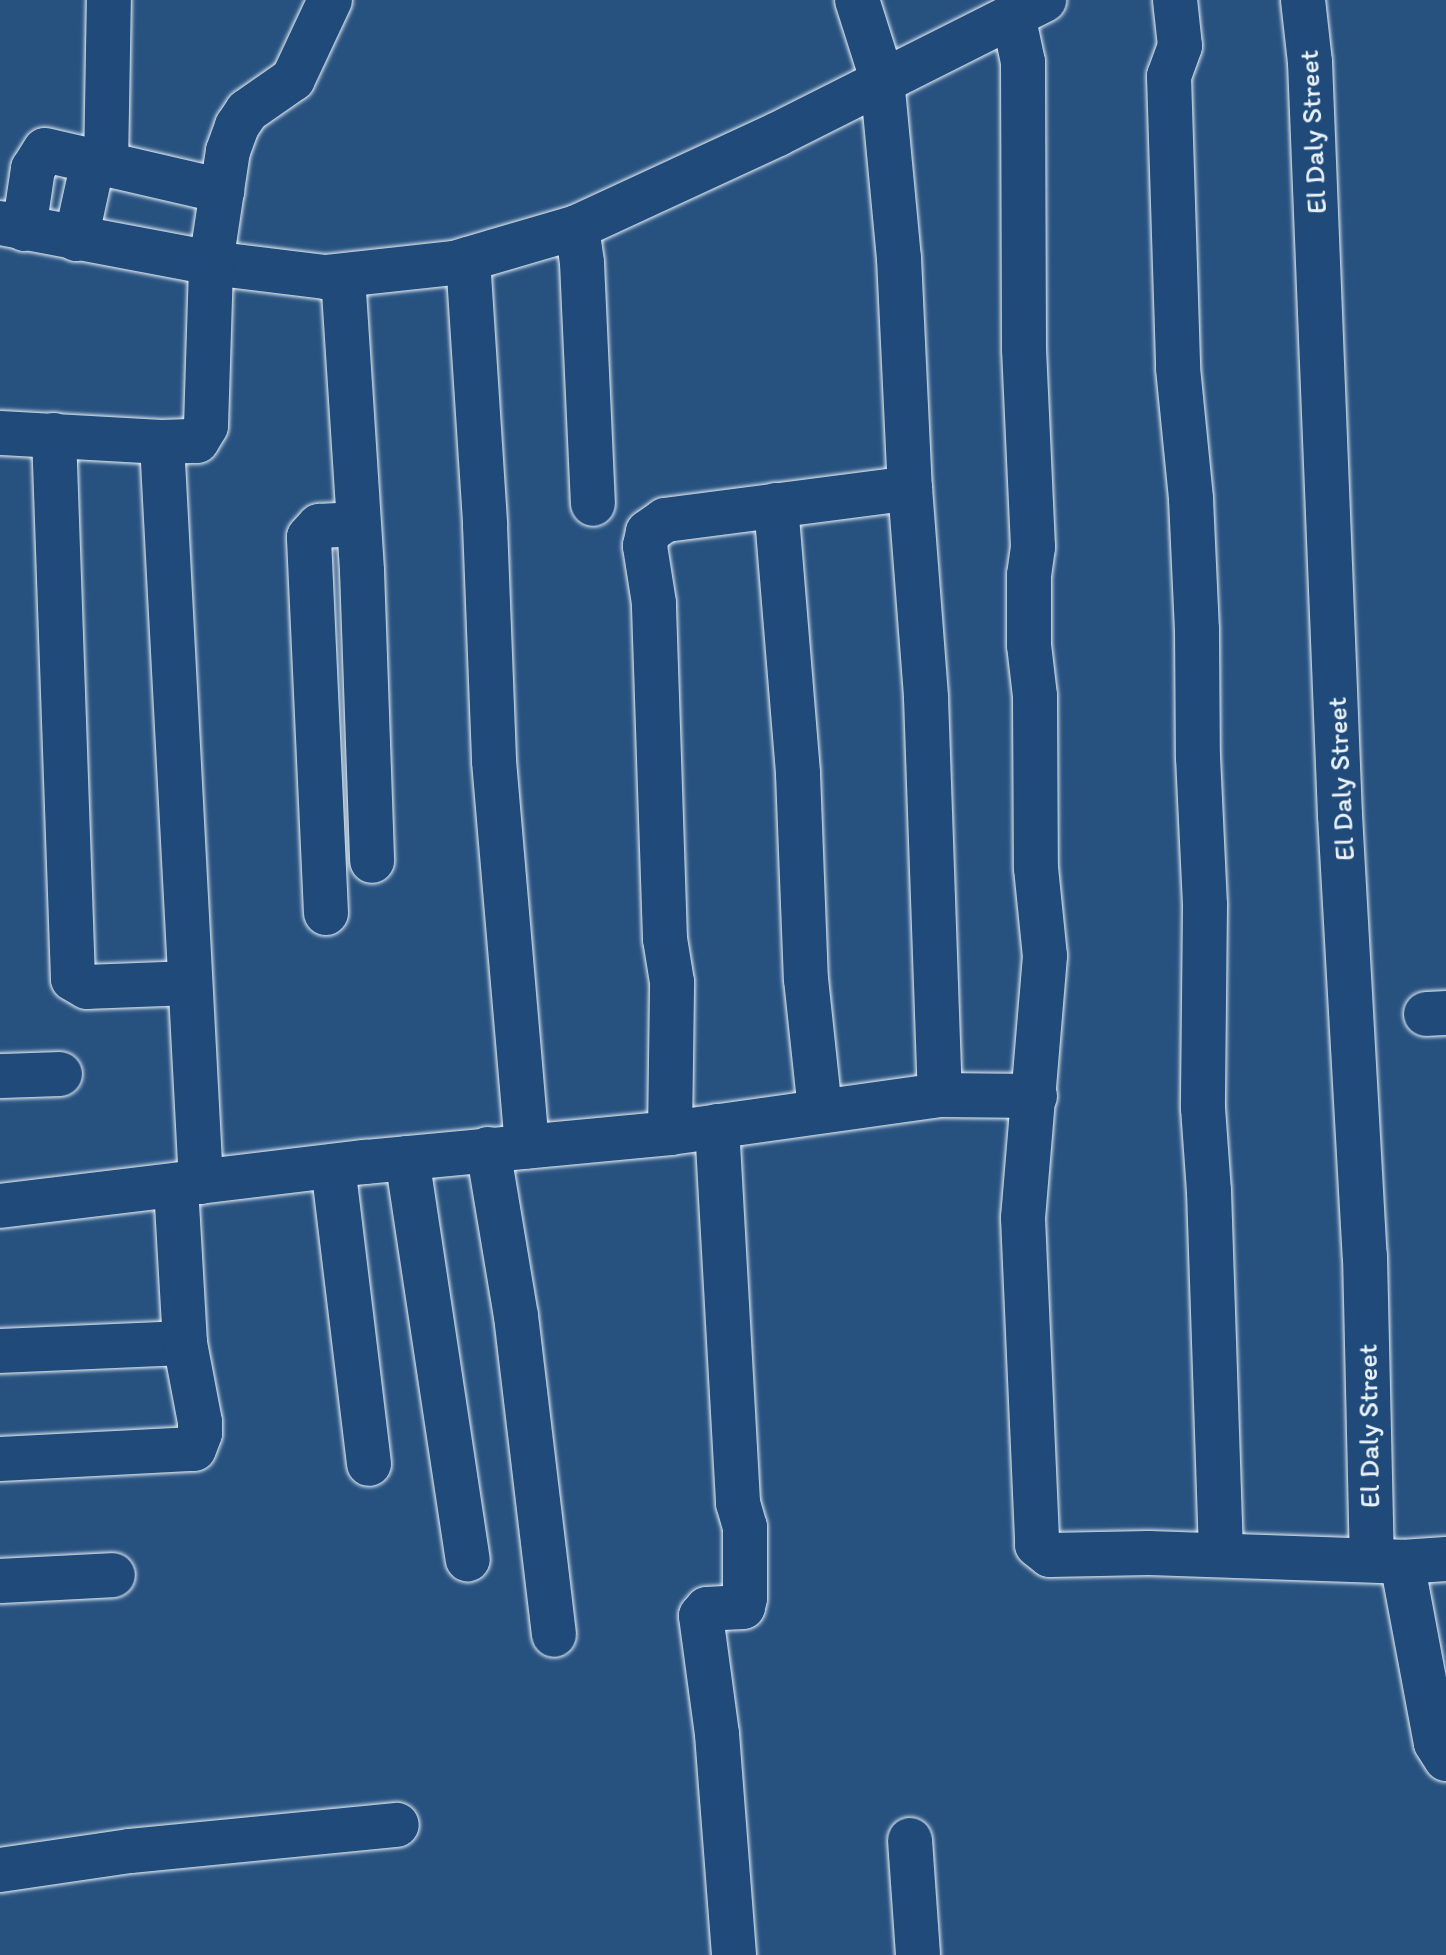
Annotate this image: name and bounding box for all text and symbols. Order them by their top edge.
street label: El Daly Street [1291,49,1333,215]
street label: El Daly Street [1319,696,1361,862]
street label: El Daly Street [1350,1344,1386,1508]

